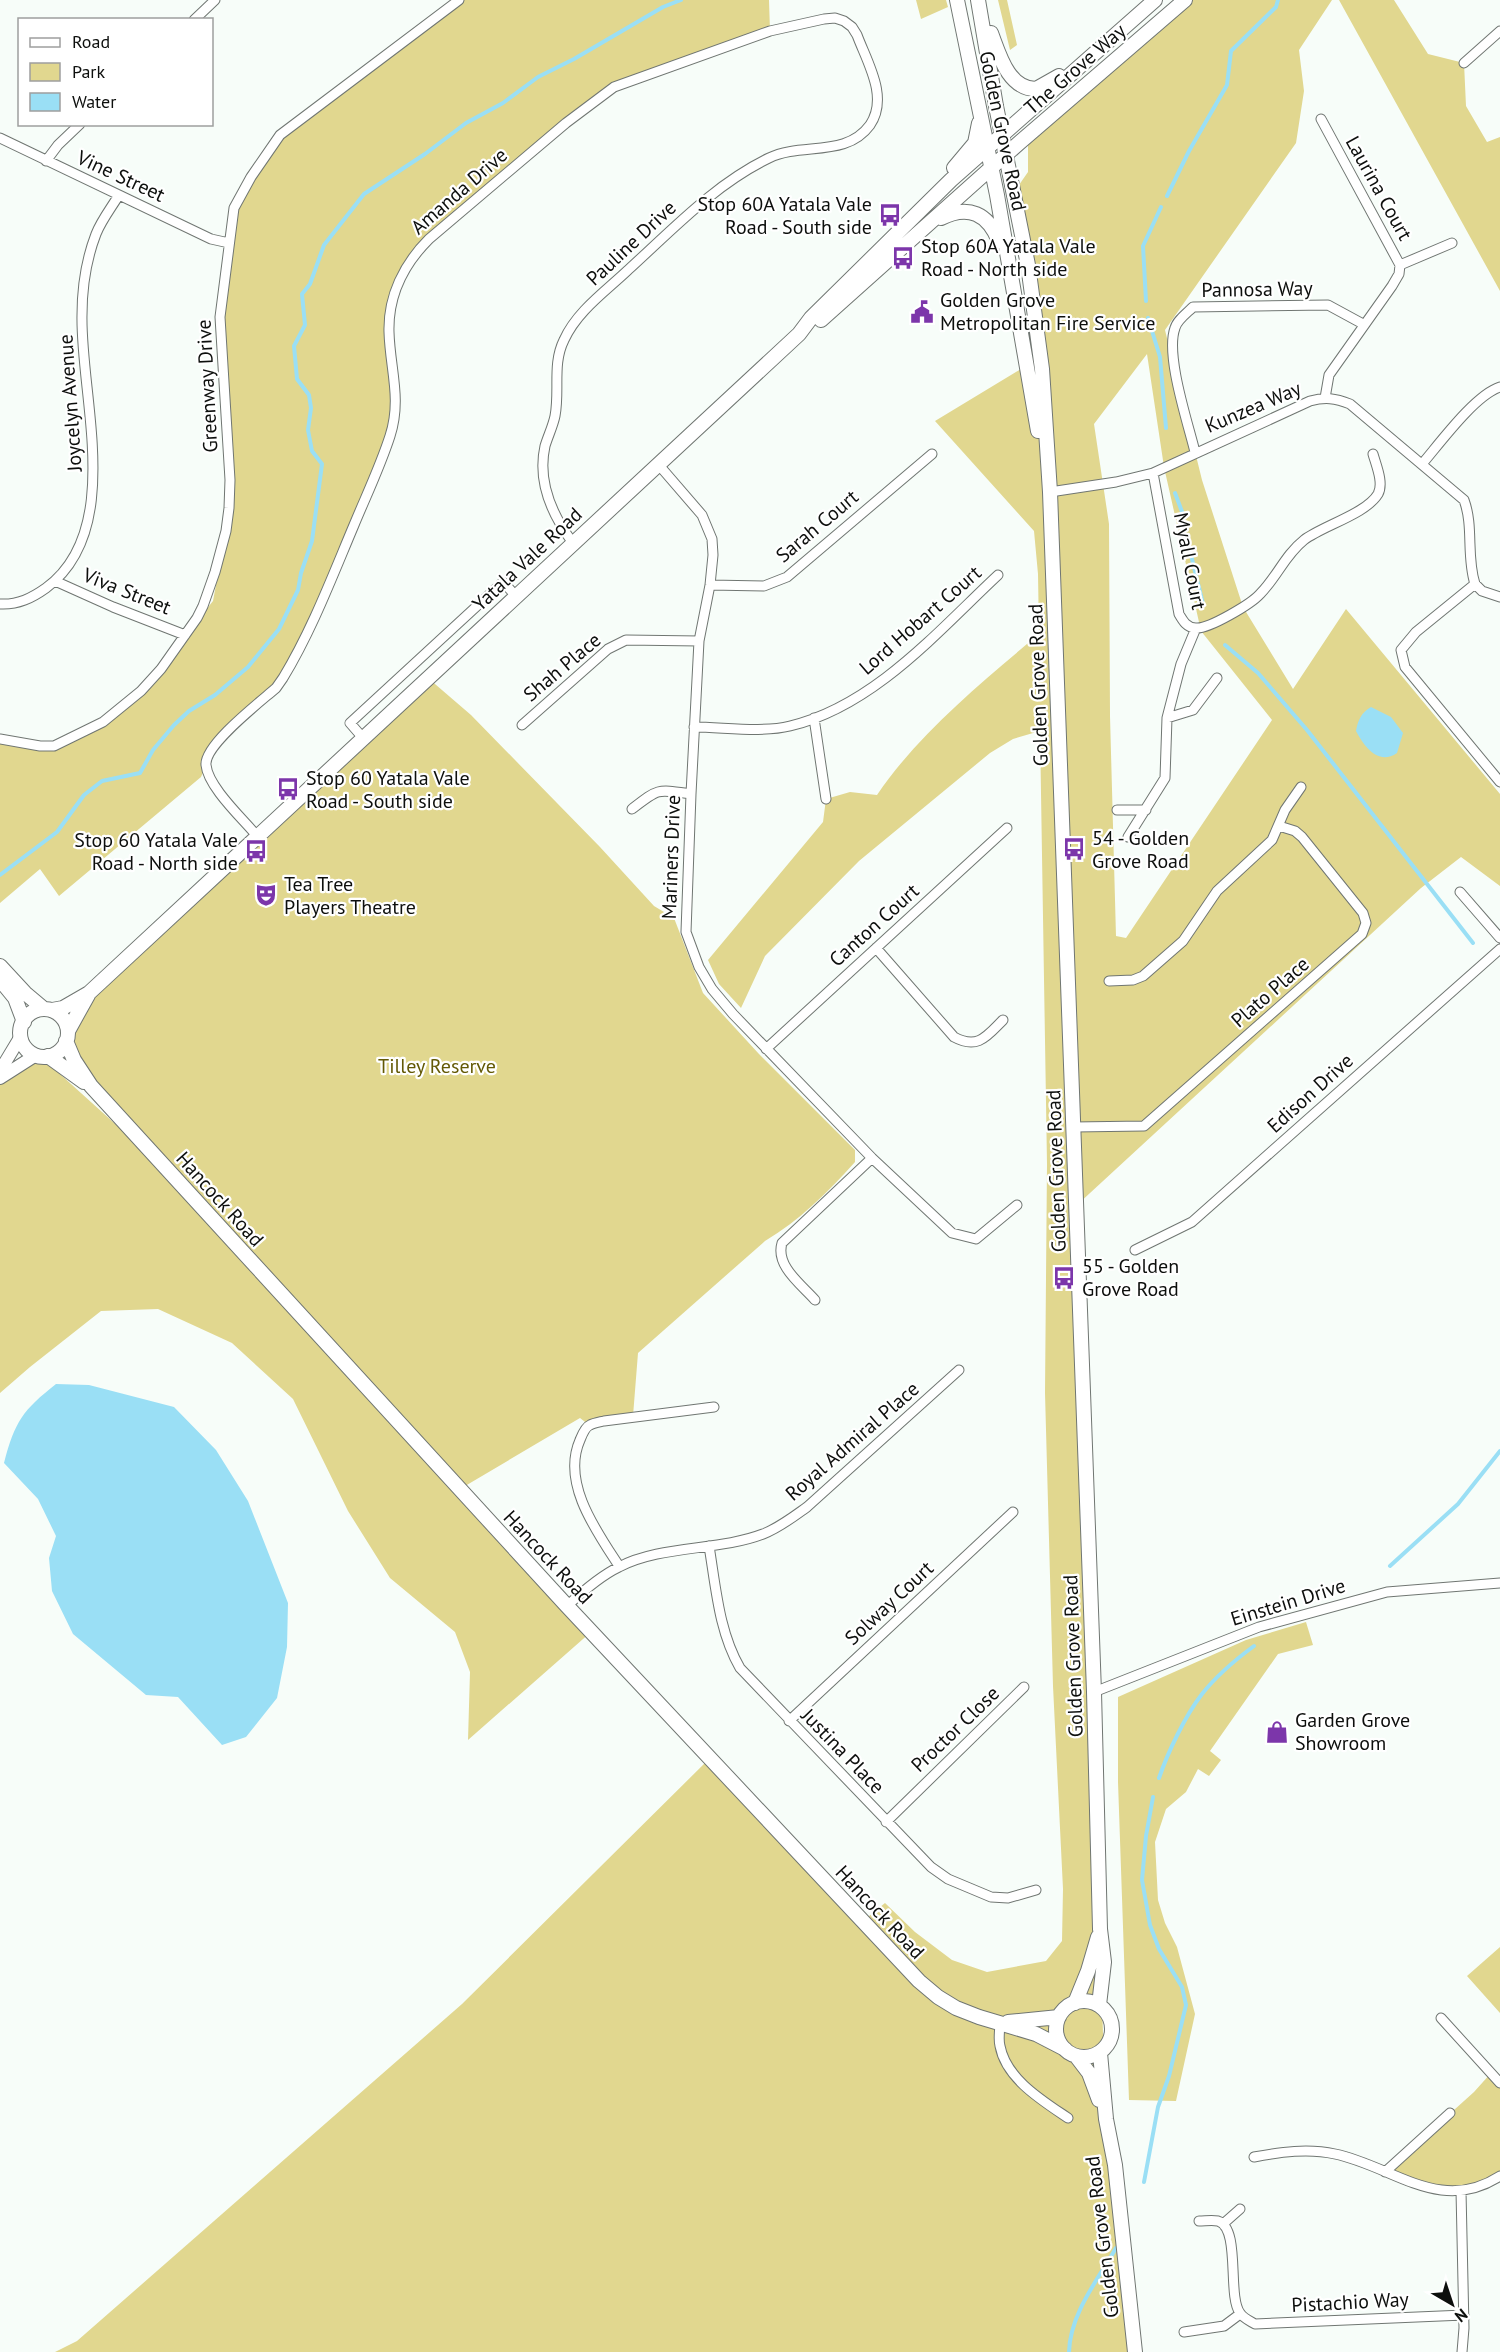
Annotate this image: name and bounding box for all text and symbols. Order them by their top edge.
street label: The Grove Way [1019,17,1132,120]
legend [18,18,213,126]
text: Road [72,30,110,53]
street label: Golden Grove Road [973,49,1033,213]
text: Park [72,60,105,83]
text: Water [72,90,116,113]
street label: Laurina Court [1340,131,1418,245]
street label: Amanda Drive [405,142,513,240]
street label: Vine Street [72,144,169,208]
place label: Stop 60A Yatala Vale Road - South side [697,191,872,240]
street label: Pauline Drive [581,195,681,291]
bus stop icon: Stop 60A Yatala Vale Road - South side [877,202,903,228]
place label: Stop 60A Yatala Vale Road - North side [921,233,1096,282]
bus stop icon: Stop 60A Yatala Vale Road - North side [890,245,916,271]
street label: Pannosa Way [1201,275,1314,303]
place label: Golden Grove Metropolitan Fire Service [940,287,1155,336]
public building icon: Golden Grove Metropolitan Fire Service [909,299,935,325]
street label: Greenway Drive [191,319,223,453]
street label: Joycelyn Avenue [52,334,88,473]
street label: Kunzea Way [1201,375,1306,439]
street label: Sarah Court [770,484,864,568]
street label: Yatala Vale Road [467,501,587,617]
street label: Myall Court [1168,510,1212,612]
street label: Lord Hobart Court [854,560,987,680]
street label: Viva Street [78,561,175,620]
street label: Golden Grove Road [1022,603,1054,767]
street label: Shah Place [518,627,606,707]
place label: Stop 60 Yatala Vale Road - South side [306,765,470,814]
bus stop icon: Stop 60 Yatala Vale Road - South side [275,776,301,802]
street label: Mariners Drive [656,794,686,920]
place label: 54 - Golden Grove Road [1092,825,1189,874]
place label: Stop 60 Yatala Vale Road - North side [74,827,238,876]
bus stop icon: 54 - Golden Grove Road [1061,836,1087,862]
bus stop icon: Stop 60 Yatala Vale Road - North side [243,838,269,864]
place label: Tea Tree Players Theatre [284,871,416,920]
street label: Canton Court [824,878,924,972]
theatre icon: Tea Tree Players Theatre [253,882,279,908]
street label: Plato Place [1226,951,1314,1033]
street label: Edison Drive [1262,1048,1358,1138]
park label: Tilley Reserve [378,1053,496,1079]
street label: Golden Grove Road [1040,1089,1072,1253]
street label: Hancock Road [170,1146,270,1252]
place label: 55 - Golden Grove Road [1082,1253,1179,1302]
bus stop icon: 55 - Golden Grove Road [1051,1265,1077,1291]
street label: Royal Admiral Place [780,1376,924,1506]
street label: Hancock Road [498,1505,598,1609]
street label: Solway Court [839,1555,939,1651]
street label: Einstein Drive [1227,1572,1349,1632]
street label: Golden Grove Road [1057,1574,1089,1738]
street label: Proctor Close [905,1680,1005,1778]
street label: Justina Place [795,1702,890,1799]
place label: Garden Grove Showroom [1295,1707,1410,1756]
shop icon: Garden Grove Showroom [1264,1719,1290,1745]
street label: Hancock Road [830,1860,930,1964]
street label: Golden Grove Road [1079,2155,1125,2319]
north arrow [1422,2274,1482,2334]
street label: Pistachio Way [1291,2286,1410,2318]
text: N [1451,2305,1472,2327]

